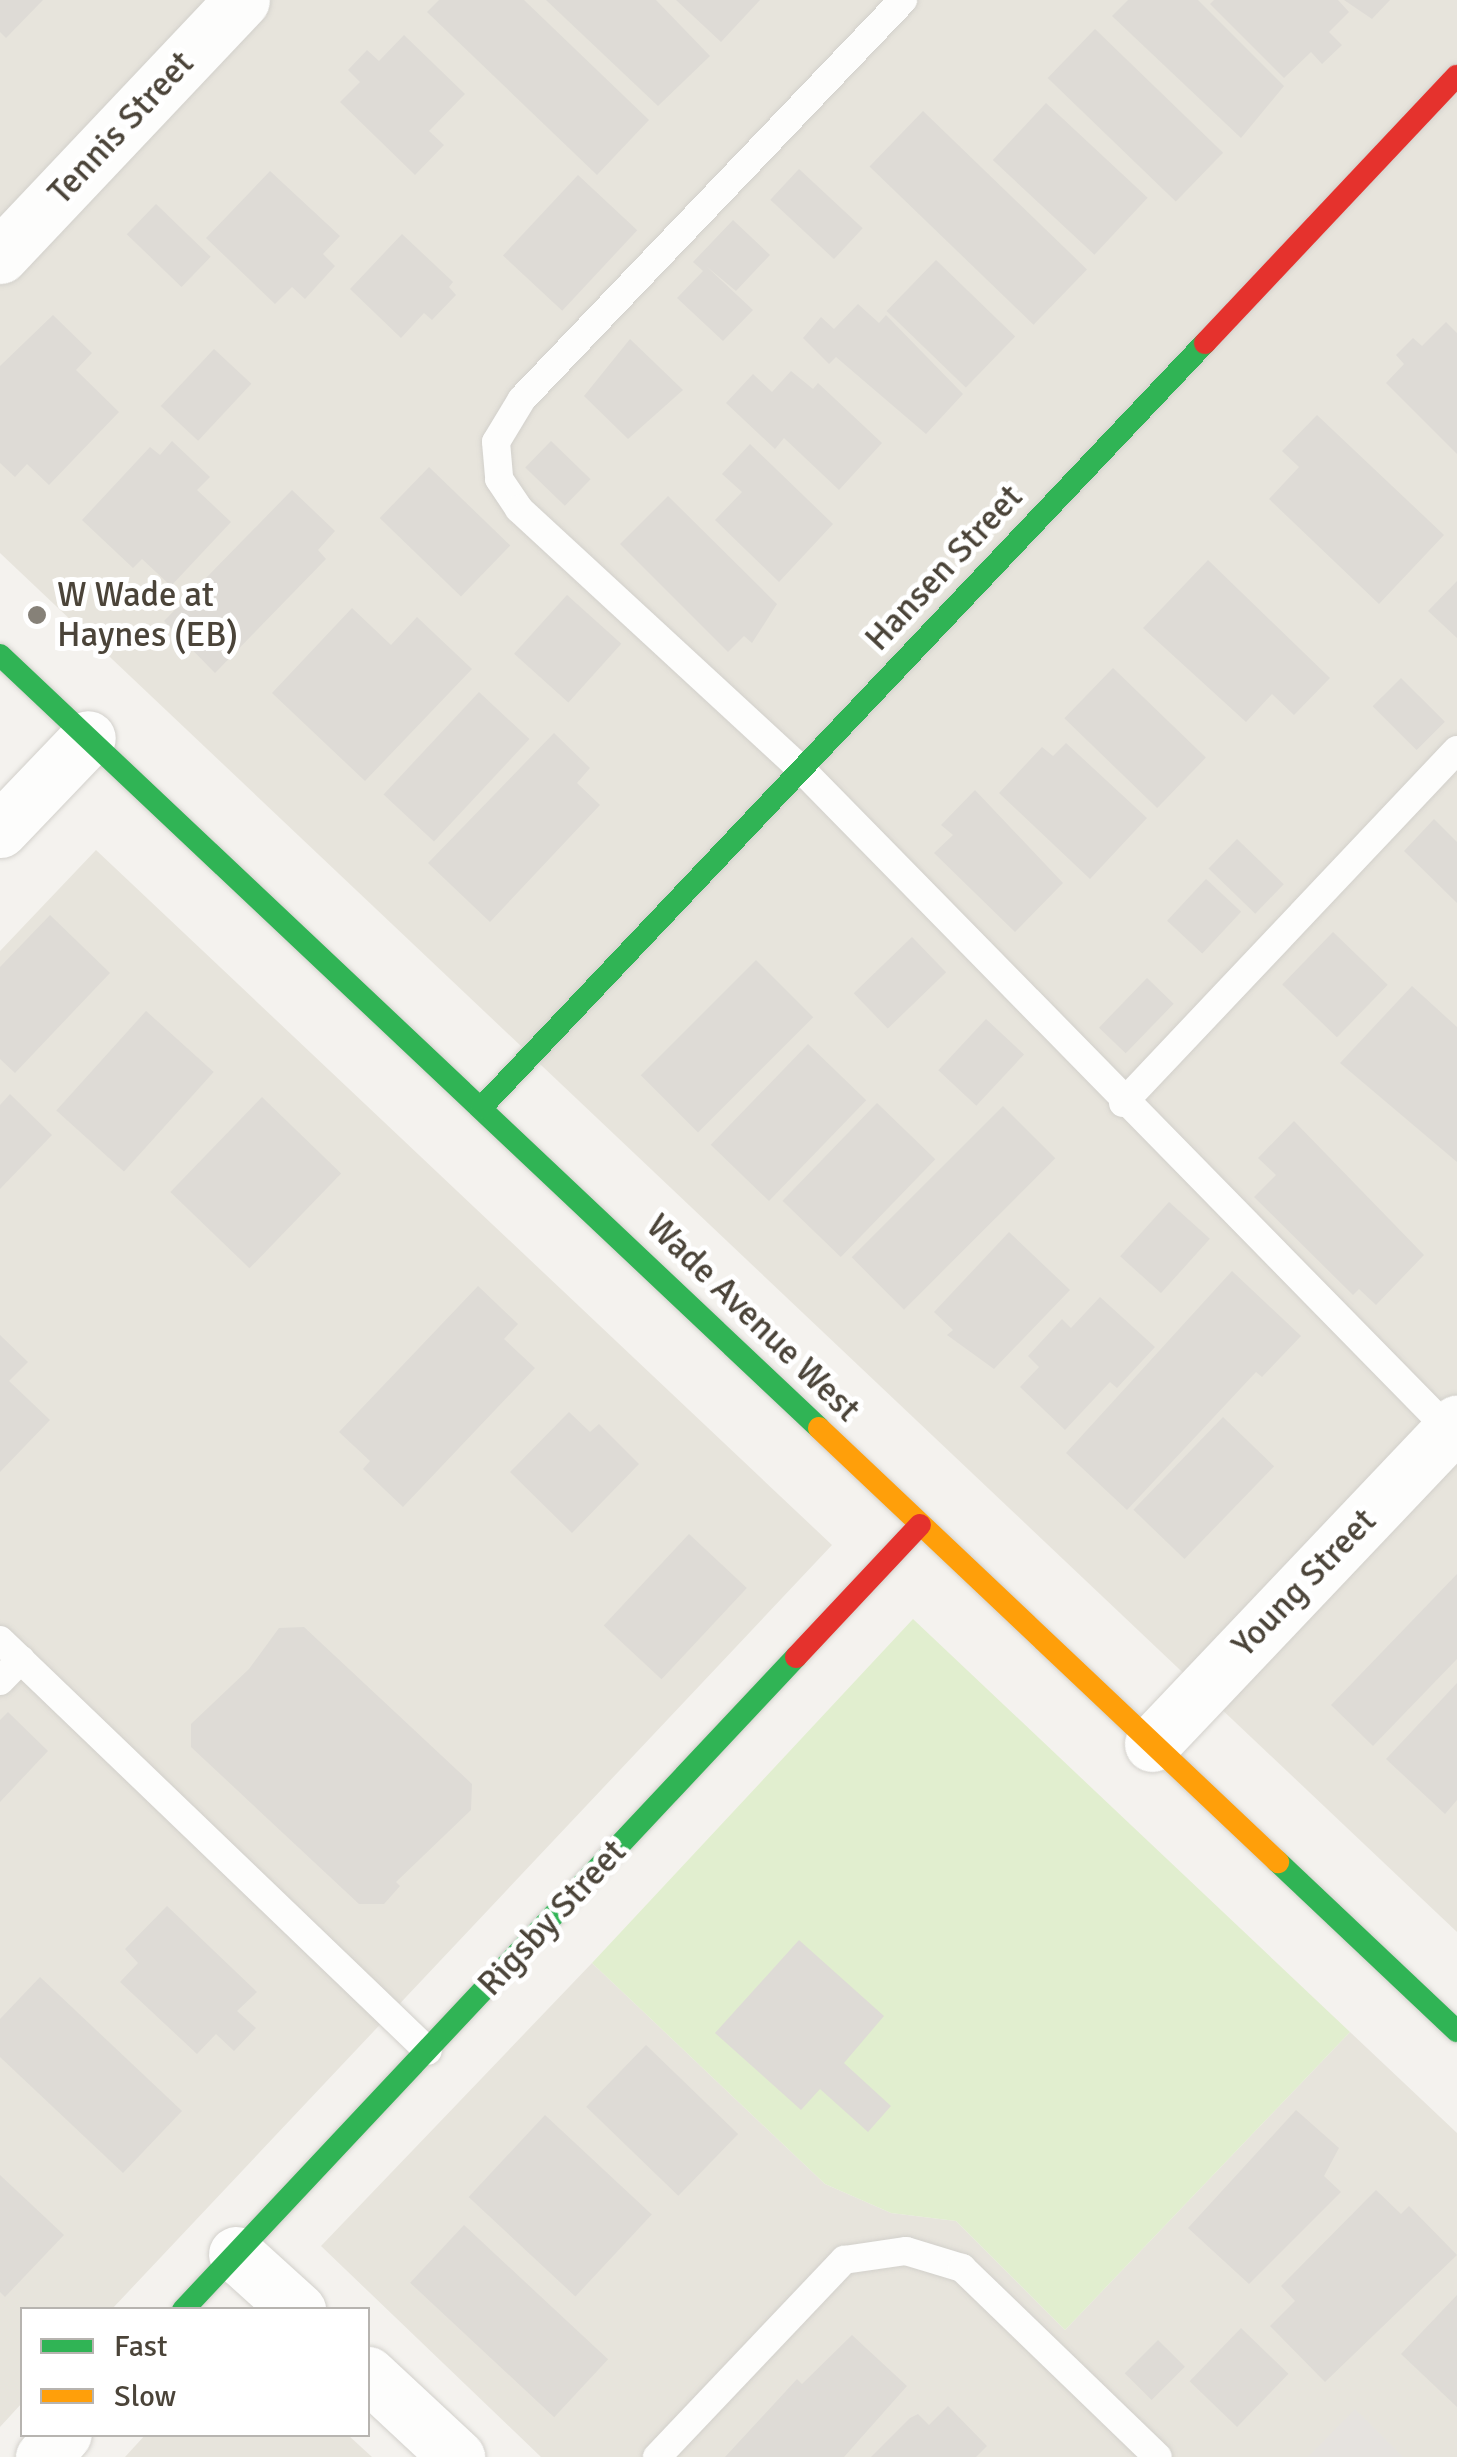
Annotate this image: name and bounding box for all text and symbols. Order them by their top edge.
street label: Tennis Street [40,43,202,213]
street label: Hansen Street [857,476,1031,660]
place label: W Wade at Haynes (EB) [57,574,238,656]
marker: W Wade at Haynes (EB) [26,604,48,626]
street label: Wade Avenue West [638,1205,868,1431]
street label: Young Street [1223,1500,1385,1666]
street label: Rigsby Street [469,1831,635,2005]
legend [20,2307,370,2437]
text: Fast [114,2328,167,2365]
text: Slow [114,2378,176,2415]

